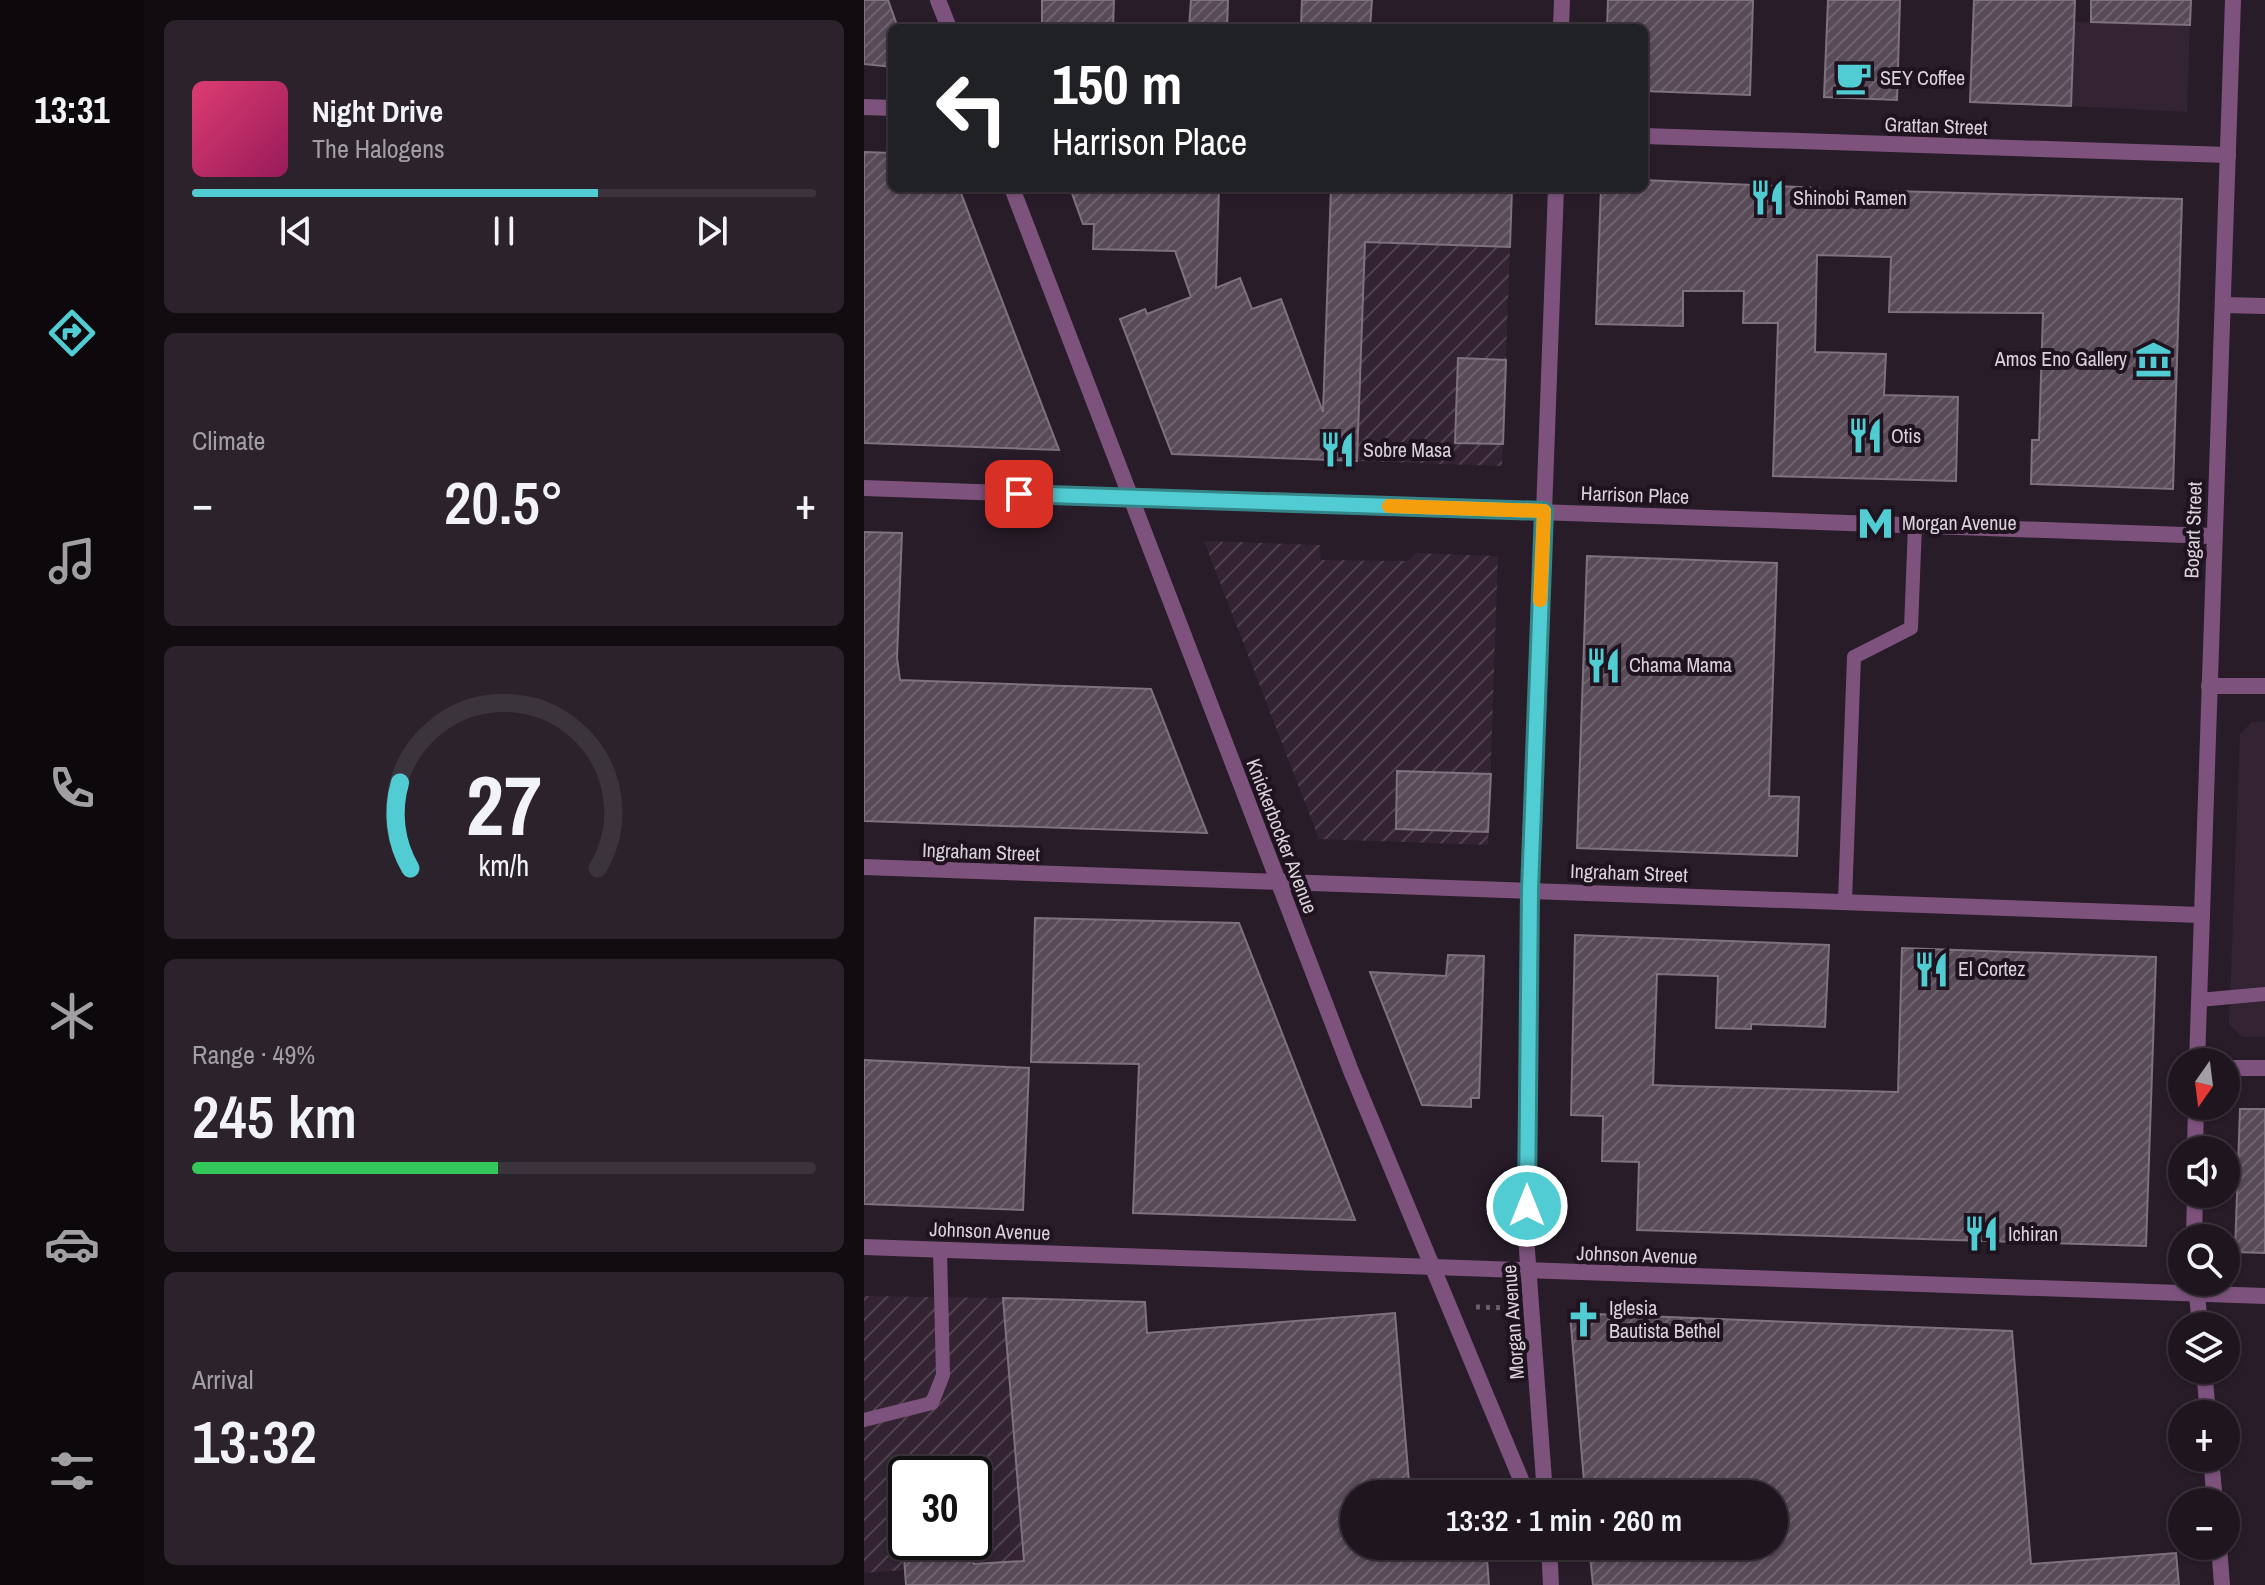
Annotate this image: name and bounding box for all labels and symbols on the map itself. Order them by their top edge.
cafe icon: SEY Coffee [1835,59,1873,97]
place label: SEY Coffee [1880,64,1965,91]
street label: Grattan Street [1884,110,1988,141]
restaurant icon: Shinobi Ramen [1748,179,1786,217]
place label: Shinobi Ramen [1793,184,1907,211]
museum icon: Amos Eno Gallery [2134,340,2172,378]
place label: Amos Eno Gallery [1994,345,2128,372]
restaurant icon: Otis [1846,417,1884,455]
place label: Otis [1891,422,1921,449]
restaurant icon: Sobre Masa [1318,431,1356,469]
place label: Sobre Masa [1363,436,1451,463]
pin [985,460,1053,528]
street label: Harrison Place [1580,479,1690,510]
street label: Bogart Street [2177,481,2208,579]
metro station icon: Morgan Avenue [1857,504,1895,542]
place label: Morgan Avenue [1902,509,2017,536]
restaurant icon: Chama Mama [1584,646,1622,684]
place label: Chama Mama [1629,651,1732,678]
street label: Knickerbocker Avenue [1241,755,1324,917]
street label: Ingraham Street [922,836,1041,867]
street label: Ingraham Street [1570,857,1689,888]
restaurant icon: El Cortez [1913,950,1951,988]
place label: El Cortez [1958,955,2025,982]
north arrow [2168,1048,2240,1120]
position arrow [1485,1164,1569,1248]
street label: Johnson Avenue [929,1215,1051,1246]
restaurant icon: Ichiran [1963,1215,2001,1253]
place label: Ichiran [2008,1220,2058,1247]
street label: Johnson Avenue [1576,1239,1698,1270]
street label: Morgan Avenue [1495,1264,1530,1380]
place label: Iglesia Bautista Bethel [1609,1294,1720,1344]
church icon: Iglesia Bautista Bethel [1564,1301,1602,1339]
speed limit sign: 30 [888,1456,992,1560]

